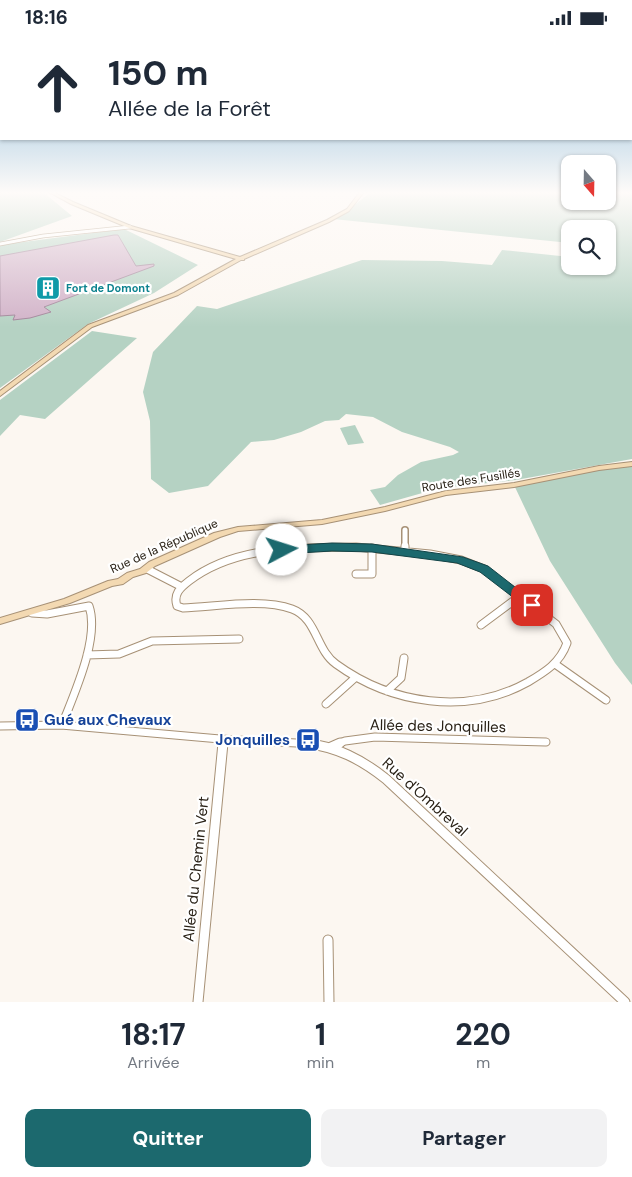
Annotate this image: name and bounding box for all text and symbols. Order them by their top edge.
text: 18:16 [25,5,68,30]
text: 150 m [108,50,208,96]
icon: ahead [25,55,90,120]
text: Allée de la Forêt [108,94,271,123]
north arrow [561,155,616,210]
map controls [561,155,616,275]
button: search [561,220,616,275]
building icon: Fort de Domont [35,275,61,301]
place label: Fort de Domont [66,281,150,295]
street label: Route des Fusillés [421,464,521,496]
street label: Rue de la République [108,515,220,577]
position arrow [255,523,307,575]
pin [511,584,553,626]
icon: arrive [518,591,546,619]
bus stop icon: Gué aux Chevaux [14,707,40,733]
place label: Gué aux Chevaux [44,710,172,730]
street label: Allée des Jonquilles [370,715,506,737]
bus stop icon: Jonquilles [295,727,321,753]
place label: Jonquilles [215,730,290,750]
street label: Rue d'Ombreval [378,753,472,841]
street label: Allée du Chemin Vert [178,795,214,943]
text: 18:17 [121,1015,186,1054]
text: 1 [315,1015,326,1054]
text: 220 [455,1015,511,1054]
text: Arrivée [127,1052,180,1073]
text: min [307,1052,334,1073]
text: m [476,1052,490,1073]
button: Quitter [25,1109,311,1167]
button: Partager [321,1109,607,1167]

